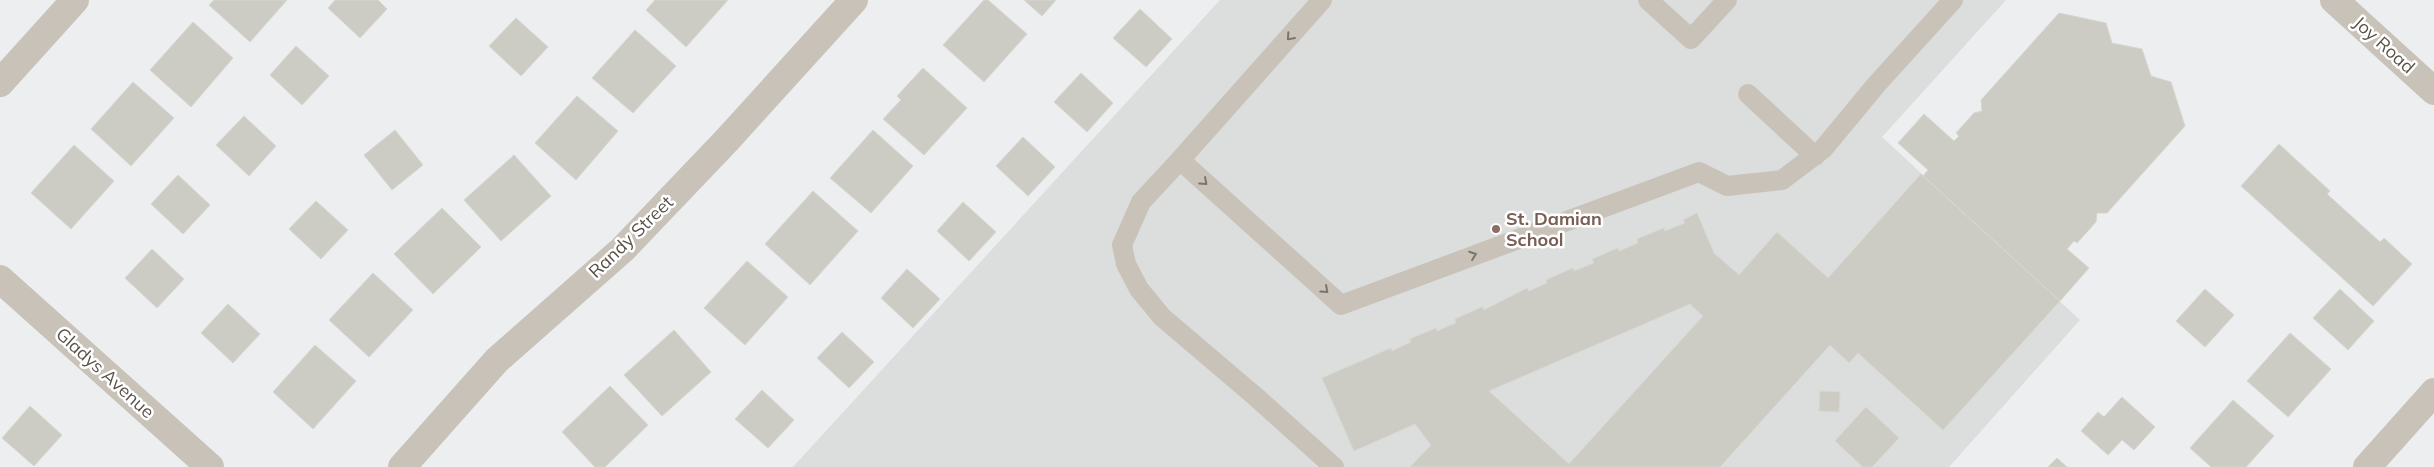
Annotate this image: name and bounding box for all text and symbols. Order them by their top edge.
street label: Joy Road [2349,11,2420,78]
one-way arrow [1287,31,1296,40]
one-way arrow [1198,176,1207,184]
street label: Randy Street [584,191,678,283]
place label: St. Damian School [1506,207,1602,251]
marker: St. Damian School [1490,223,1502,235]
one-way arrow [1468,251,1477,261]
one-way arrow [1319,284,1328,293]
street label: Gladys Avenue [51,322,159,423]

